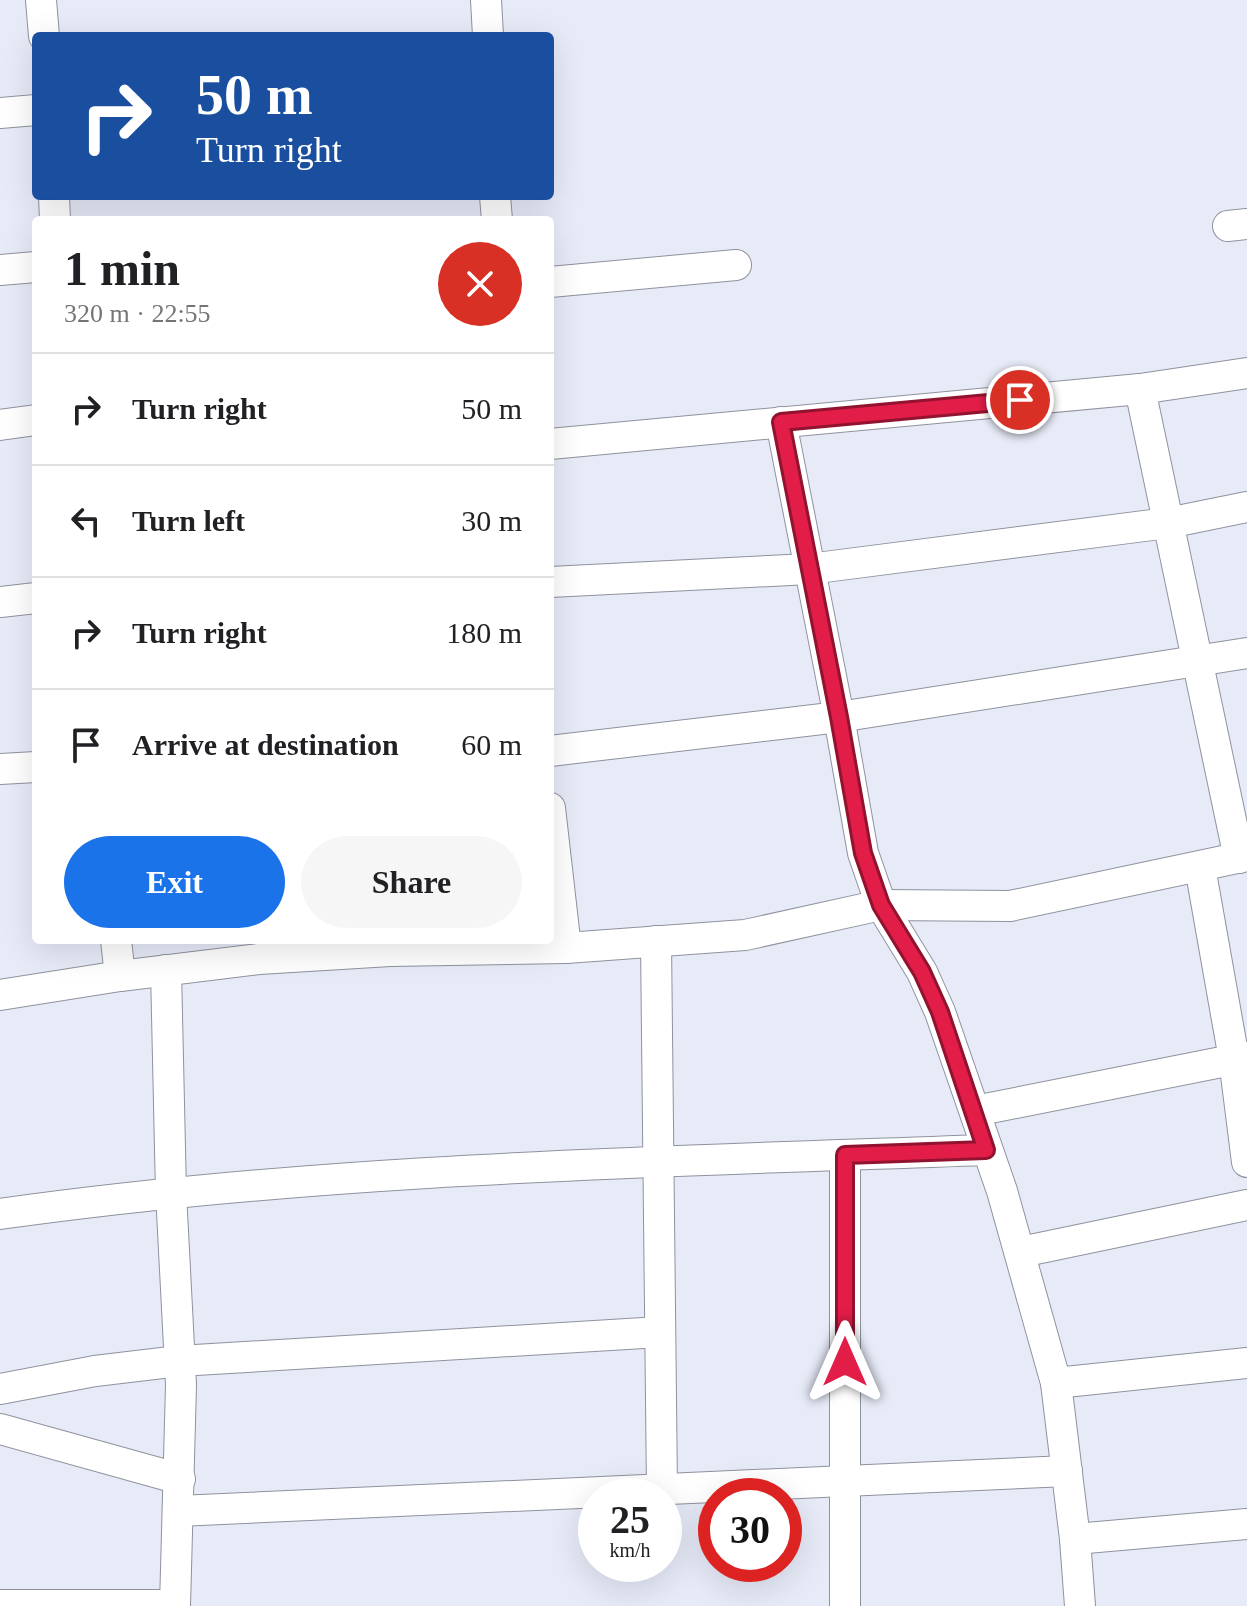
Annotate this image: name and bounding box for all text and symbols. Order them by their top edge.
icon: right [64,64,168,168]
text: 50 m [196,64,313,126]
text: Turn right [196,130,342,170]
text: 1 min [64,242,180,295]
button: close [438,242,522,326]
text: 320 m · 22:55 [64,299,211,328]
pin [986,366,1054,434]
icon: arrive [998,378,1042,422]
icon: right [64,387,108,431]
text: Turn right [132,392,267,425]
text: 50 m [461,392,522,425]
icon: left [64,499,108,543]
text: Turn left [132,504,245,537]
text: 30 m [461,504,522,537]
icon: right [64,611,108,655]
text: Turn right [132,616,267,649]
text: 180 m [446,616,522,649]
icon: arrive [64,723,108,767]
text: Arrive at destination [132,728,399,761]
text: 60 m [461,728,522,761]
button: Exit [64,836,285,928]
button: Share [301,836,522,928]
position arrow [803,1320,887,1404]
speed limit sign: 30 [698,1478,802,1582]
text: 25 [610,1497,650,1542]
text: km/h [609,1539,651,1561]

